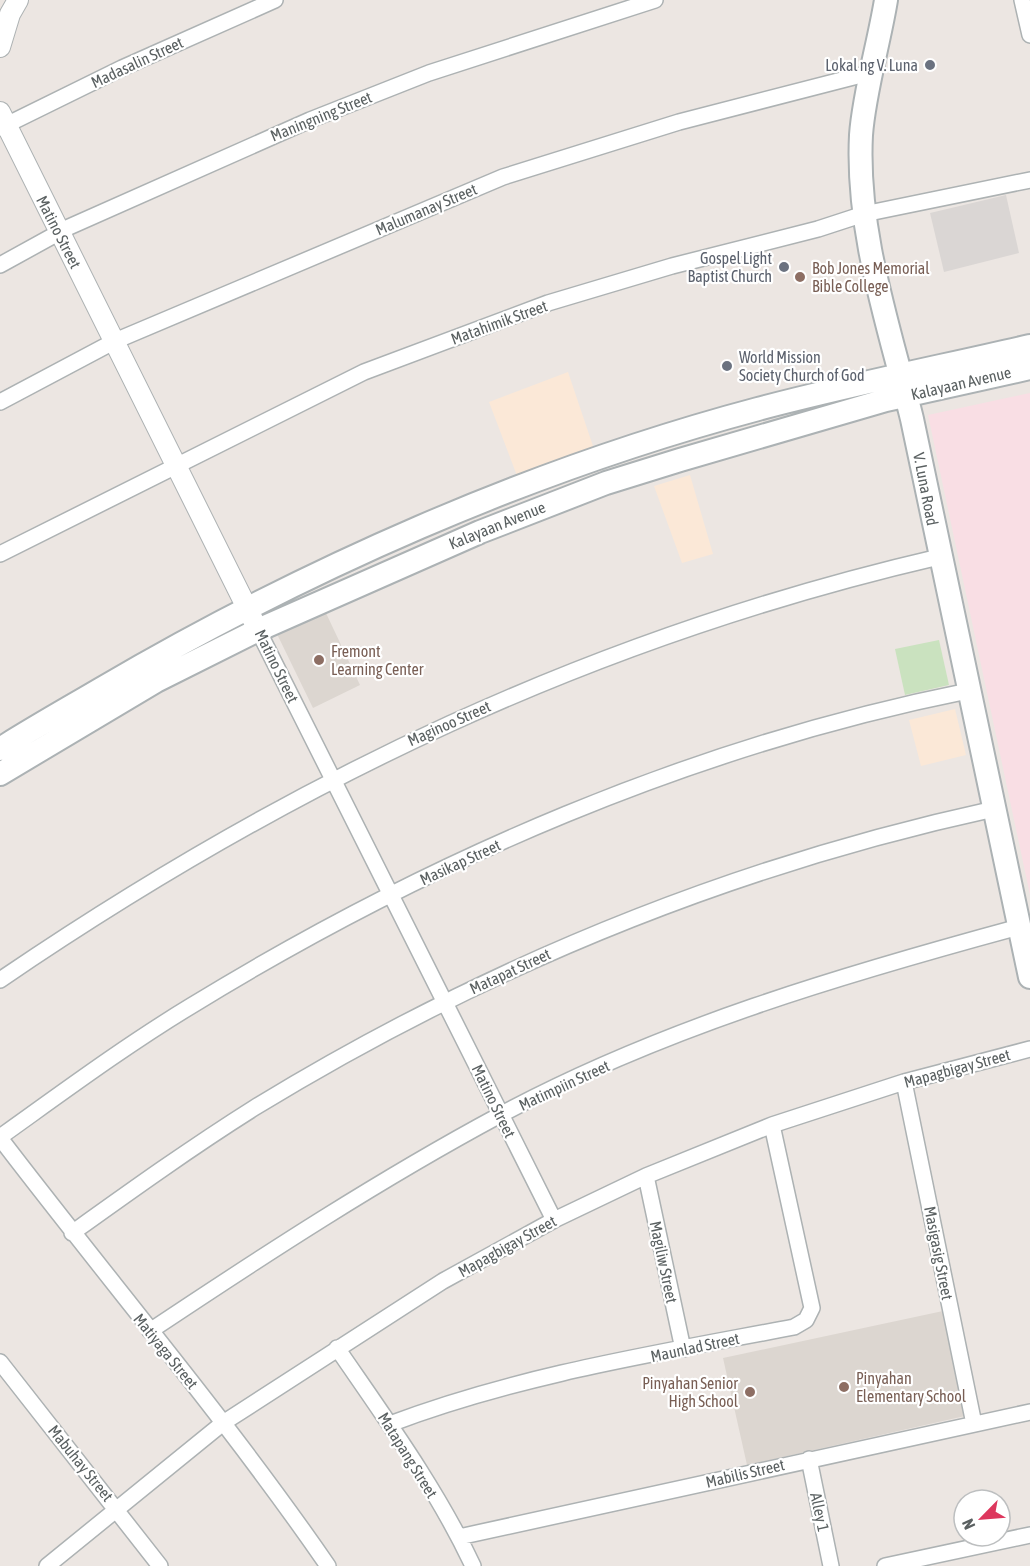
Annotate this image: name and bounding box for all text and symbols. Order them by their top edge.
street label: Madasalin Street [88,33,186,91]
place label: Lokal ng V. Luna [825,56,918,75]
marker: Lokal ng V. Luna [923,58,937,72]
street label: Maningning Street [268,87,375,145]
street label: Malumanay Street [373,179,480,239]
street label: Matino Street [33,193,85,272]
place label: Gospel Light Baptist Church [688,249,772,286]
place label: Bob Jones Memorial Bible College [812,259,930,296]
marker: Gospel Light Baptist Church [777,260,791,274]
marker: Bob Jones Memorial Bible College [793,270,807,284]
street label: Matahimik Street [448,296,550,348]
place label: World Mission Society Church of God [739,348,865,385]
marker: World Mission Society Church of God [720,359,734,373]
street label: Kalayaan Avenue [909,363,1013,404]
street label: V. Luna Road [910,451,942,527]
street label: Kalayaan Avenue [446,498,548,553]
street label: Matino Street [252,627,303,706]
place label: Fremont Learning Center [331,642,424,679]
marker: Fremont Learning Center [312,653,326,667]
street label: Maginoo Street [405,697,494,750]
street label: Masikap Street [417,835,504,889]
street label: Matapat Street [467,944,554,998]
street label: Mapagbigay Street [902,1045,1013,1092]
street label: Matimpiin Street [516,1056,613,1115]
street label: Matino Street [469,1062,520,1141]
street label: Masigasig Street [920,1205,957,1302]
street label: Mapagbigay Street [455,1211,560,1281]
street label: Magiliw Street [646,1219,682,1305]
street label: Matiyaga Street [129,1310,202,1393]
street label: Maunlad Street [649,1329,741,1365]
place label: Pinyahan Elementary School [856,1369,967,1406]
place label: Pinyahan Senior High School [642,1374,739,1411]
marker: Pinyahan Elementary School [837,1380,851,1394]
marker: Pinyahan Senior High School [743,1385,757,1399]
street label: Matapang Street [374,1409,442,1502]
street label: Mabuhay Street [44,1421,117,1506]
street label: Mabilis Street [704,1455,787,1491]
north arrow [952,1488,1012,1548]
street label: Alley 1 [806,1491,833,1533]
text: N [958,1516,979,1532]

